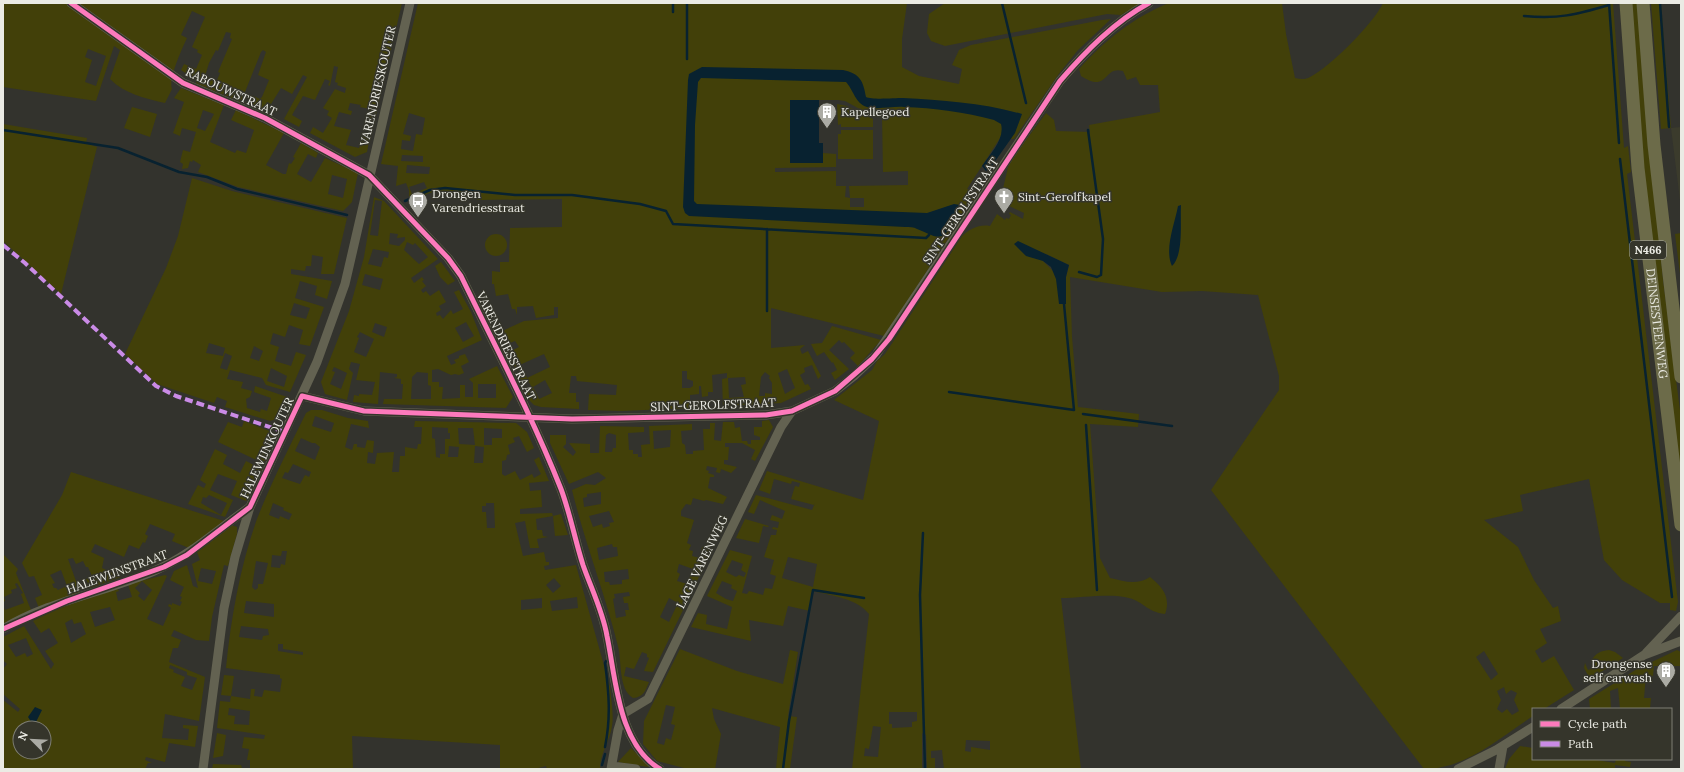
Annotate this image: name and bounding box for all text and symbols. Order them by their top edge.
street label: VARENDRIESKOUTER [356,24,399,148]
street label: RABOUWSTRAAT [183,64,280,119]
building icon: Kapellegoed [816,101,838,129]
place label: Kapellegoed [841,104,909,119]
street label: SINT-GEROLFSTRAAT [919,154,1002,267]
place label: Drongen Varendriesstraat [431,186,525,215]
church icon: Sint-Gerolfkapel [993,186,1015,214]
place label: Sint-Gerolfkapel [1018,189,1111,204]
bus stop icon: Drongen Varendriesstraat [407,190,429,218]
road number: N466 [1630,241,1666,259]
street label: DEINSESTEENWEG [1643,267,1671,379]
street label: VARENDRIESSTRAAT [473,288,539,403]
street label: HALEWIJNKOUTER [237,394,297,501]
street label: SINT-GEROLFSTRAAT [650,395,776,414]
street label: LAGE VARENWEG [672,513,731,611]
street label: HALEWIJNSTRAAT [64,546,170,597]
place label: Drongense self carwash [1583,656,1652,685]
building icon: Drongense self carwash [1655,660,1677,688]
legend [1532,708,1672,760]
text: Cycle path [1568,716,1627,731]
north arrow [12,720,52,760]
text: N [15,729,31,743]
text: Path [1568,736,1593,751]

